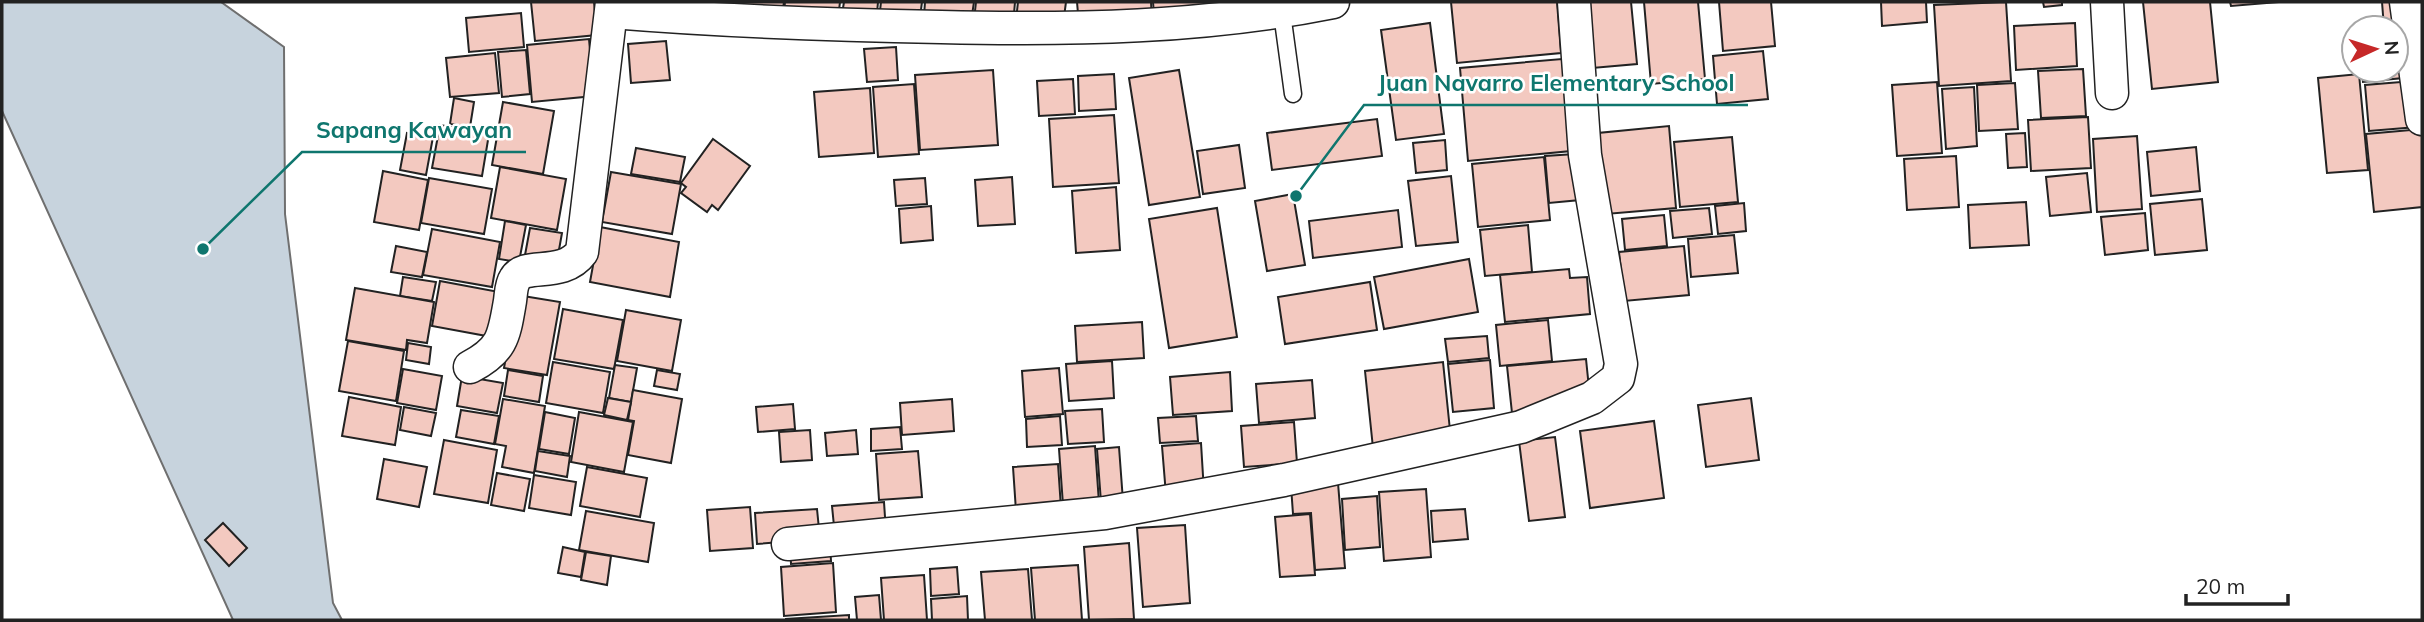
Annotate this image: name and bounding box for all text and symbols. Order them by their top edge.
north arrow [2340,14,2410,84]
text: N [2379,40,2404,56]
callout: Juan Navarro Elementary School [1364,61,1748,105]
text: Juan Navarro Elementary School [1378,68,1734,97]
callout: Sapang Kawayan [302,108,526,152]
text: Sapang Kawayan [316,115,512,144]
scale bar [2186,562,2288,606]
text: 20 m [2196,573,2245,599]

